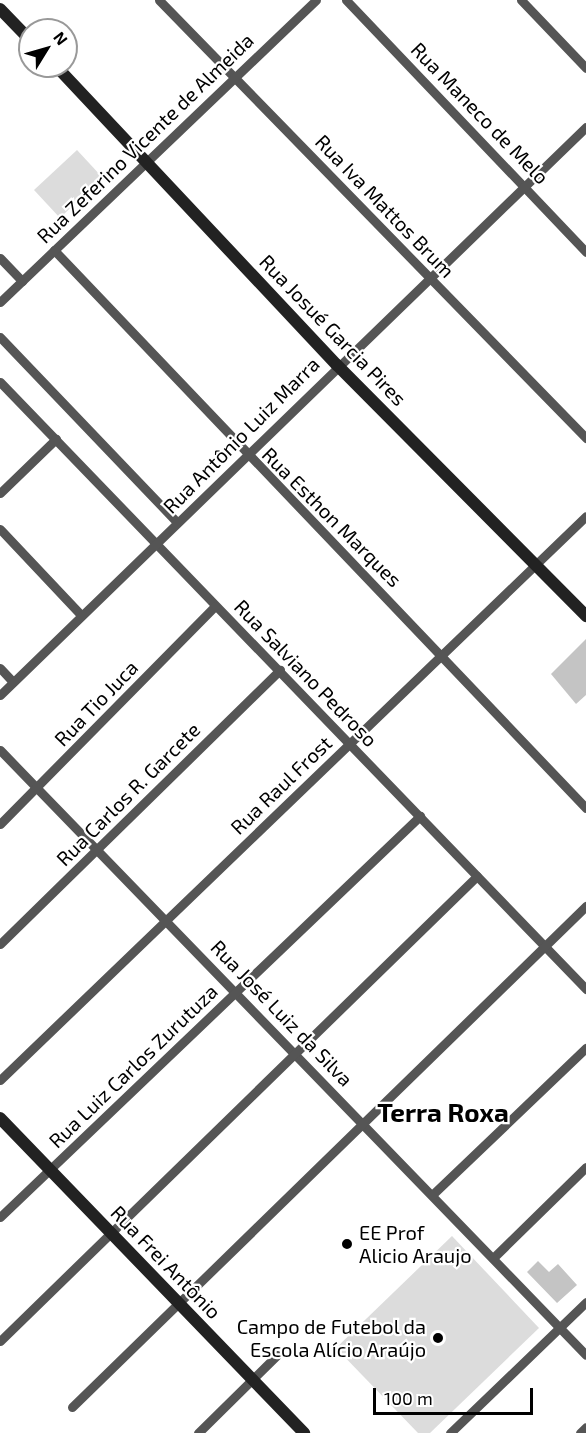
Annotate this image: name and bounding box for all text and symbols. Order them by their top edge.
north arrow [18,18,78,78]
street label: Rua Zeferino Vicente de Almeida [31,28,259,248]
text: N [50,28,72,48]
street label: Rua Maneco de Melo [406,37,554,189]
street label: Rua Iva Mattos Brum [311,130,459,282]
street label: Rua Josué Garcia Pires [255,249,411,411]
street label: Rua Antônio Luiz Marra [158,352,324,518]
street label: Rua Esthon Marques [257,442,407,592]
street label: Rua Salviano Pedroso [229,594,383,752]
street label: Rua Tio Juca [49,655,143,751]
street label: Rua Carlos R. Garcete [51,717,205,871]
street label: Rua Raul Frost [225,731,337,839]
street label: Rua José Luiz da Silva [206,935,358,1091]
street label: Rua Luiz Carlos Zurutuza [44,979,222,1153]
district label: Terra Roxa [377,1096,509,1128]
street label: Rua Frei Antônio [106,1200,226,1324]
place label: EE Prof Alicio Araujo [359,1220,472,1267]
marker: EE Prof Alicio Araujo [340,1237,354,1251]
place label: Campo de Futebol da Escola Alício Araújo [236,1314,426,1361]
marker: Campo de Futebol da Escola Alício Araújo [431,1331,445,1345]
scale bar [376,1376,536,1414]
text: 100 m [384,1387,433,1409]

